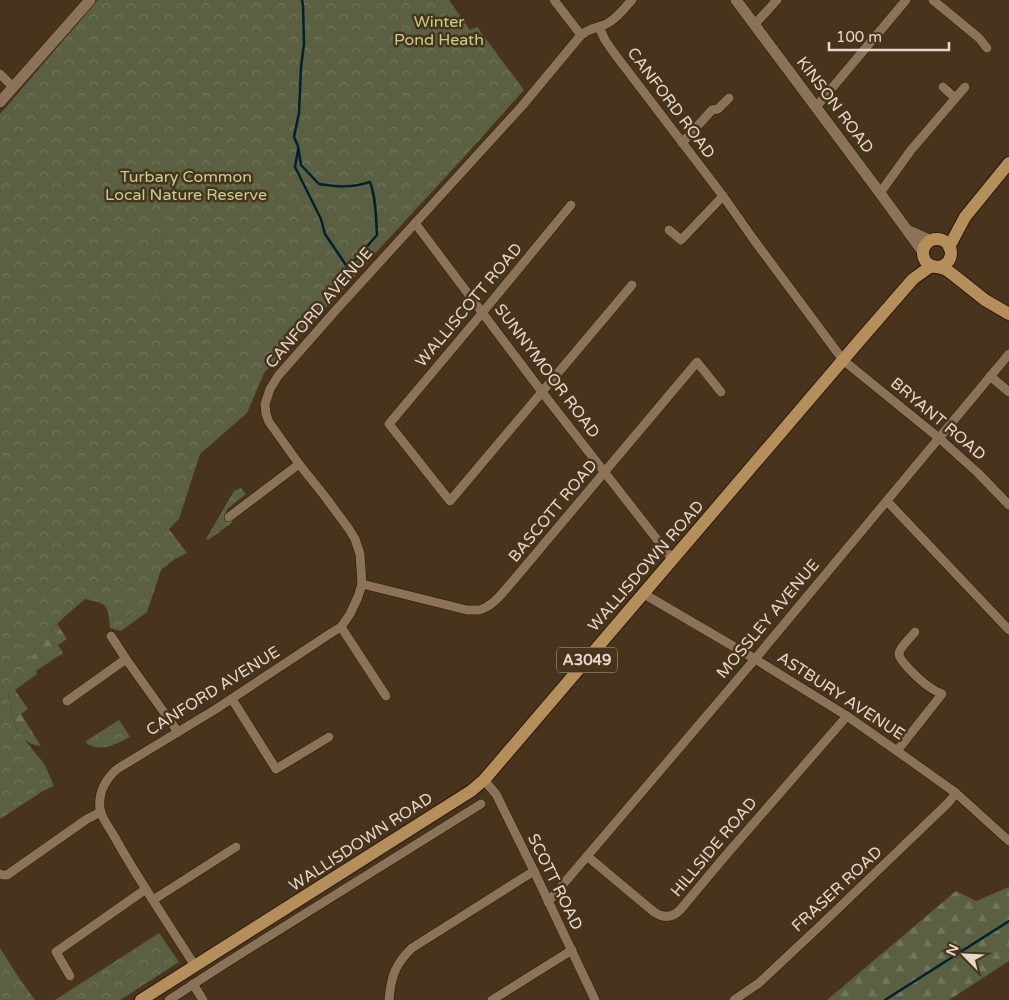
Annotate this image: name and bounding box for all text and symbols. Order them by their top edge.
park label: Winter Pond Heath [394,12,484,50]
scale bar [829,20,949,52]
text: 100 m [836,28,882,46]
street label: CANFORD ROAD [623,43,719,163]
street label: KINSON ROAD [792,53,878,157]
park label: Turbary Common Local Nature Reserve [105,167,267,205]
street label: WALLISCOTT ROAD [411,239,527,371]
street label: CANFORD AVENUE [261,243,377,373]
street label: SUNNYMOOR ROAD [490,300,604,442]
street label: BRYANT ROAD [886,373,990,465]
street label: BASCOTT ROAD [504,456,602,566]
street label: WALLISDOWN ROAD [584,496,708,636]
street label: MOSSLEY AVENUE [712,555,824,683]
street label: CANFORD AVENUE [143,642,283,740]
street label: ASTBURY AVENUE [774,647,908,745]
road number: A3049 [557,648,617,672]
street label: WALLISDOWN ROAD [285,788,437,896]
street label: HILLSIDE ROAD [666,793,762,901]
street label: SCOTT ROAD [523,830,587,934]
street label: FRASER ROAD [787,842,887,936]
north arrow [939,930,989,980]
text: N [943,941,963,959]

